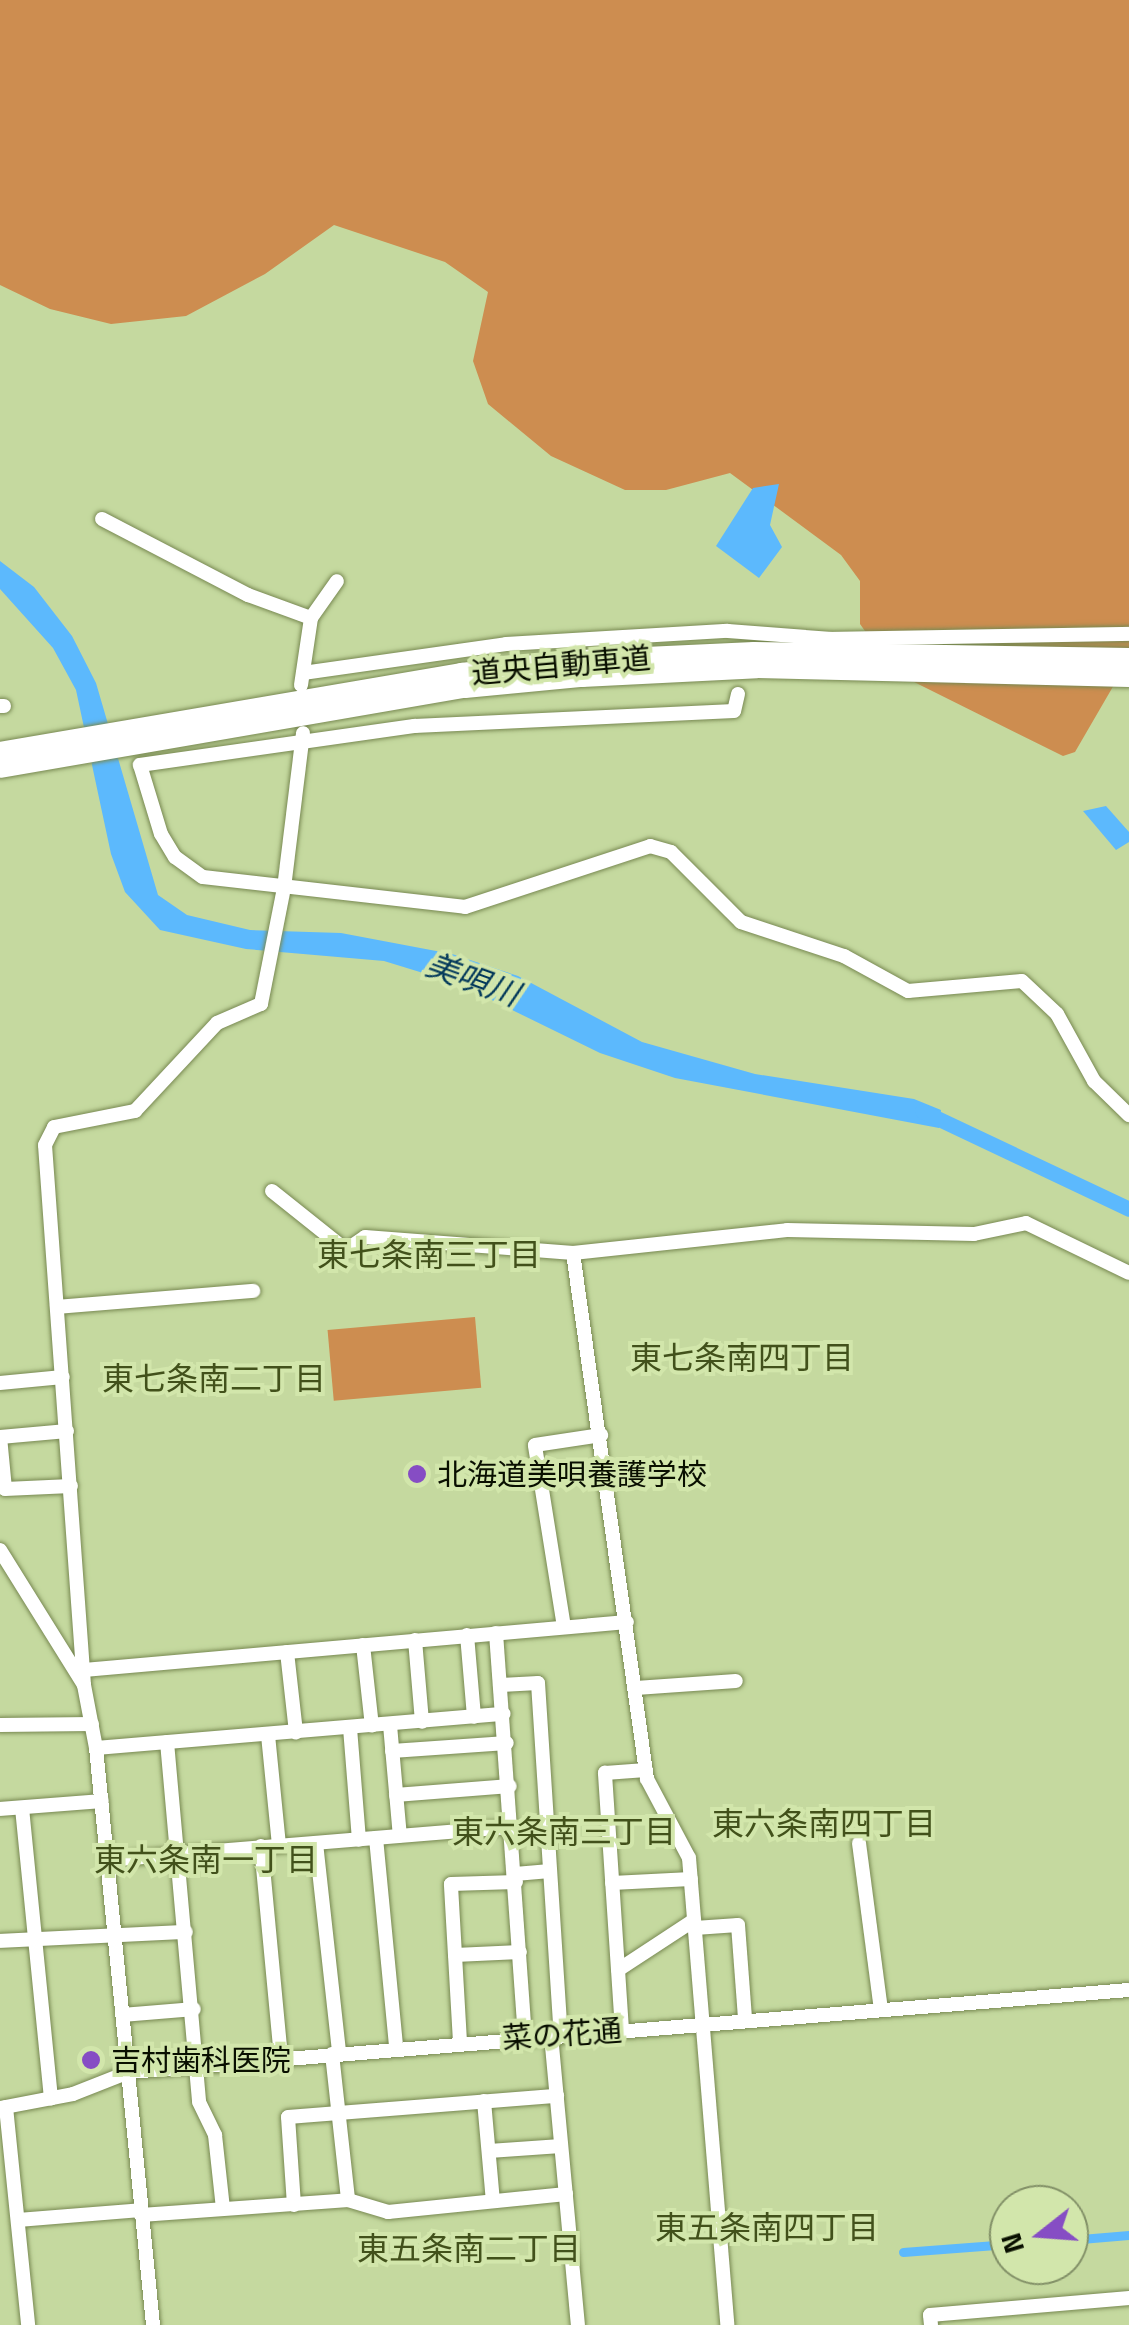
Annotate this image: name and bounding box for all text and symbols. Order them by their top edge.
street label: 道央自動車道 [470,639,652,691]
water label: 美唄川 [421,945,525,1013]
district label: 東七条南三丁目 [317,1235,541,1273]
district label: 東七条南四丁目 [630,1338,854,1376]
district label: 東七条南二丁目 [102,1359,326,1397]
place label: 北海道美唄養護学校 [437,1456,707,1492]
marker: 北海道美唄養護学校 [406,1463,428,1485]
district label: 東六条南四丁目 [712,1804,936,1842]
district label: 東六条南三丁目 [452,1812,676,1850]
district label: 東六条南一丁目 [94,1840,318,1878]
street label: 菜の花通 [501,2012,623,2056]
place label: 吉村歯科医院 [111,2042,291,2078]
marker: 吉村歯科医院 [80,2049,102,2071]
north arrow [989,2185,1089,2285]
district label: 東五条南四丁目 [655,2208,879,2246]
text: N [988,2228,1035,2259]
district label: 東五条南二丁目 [357,2229,581,2267]

